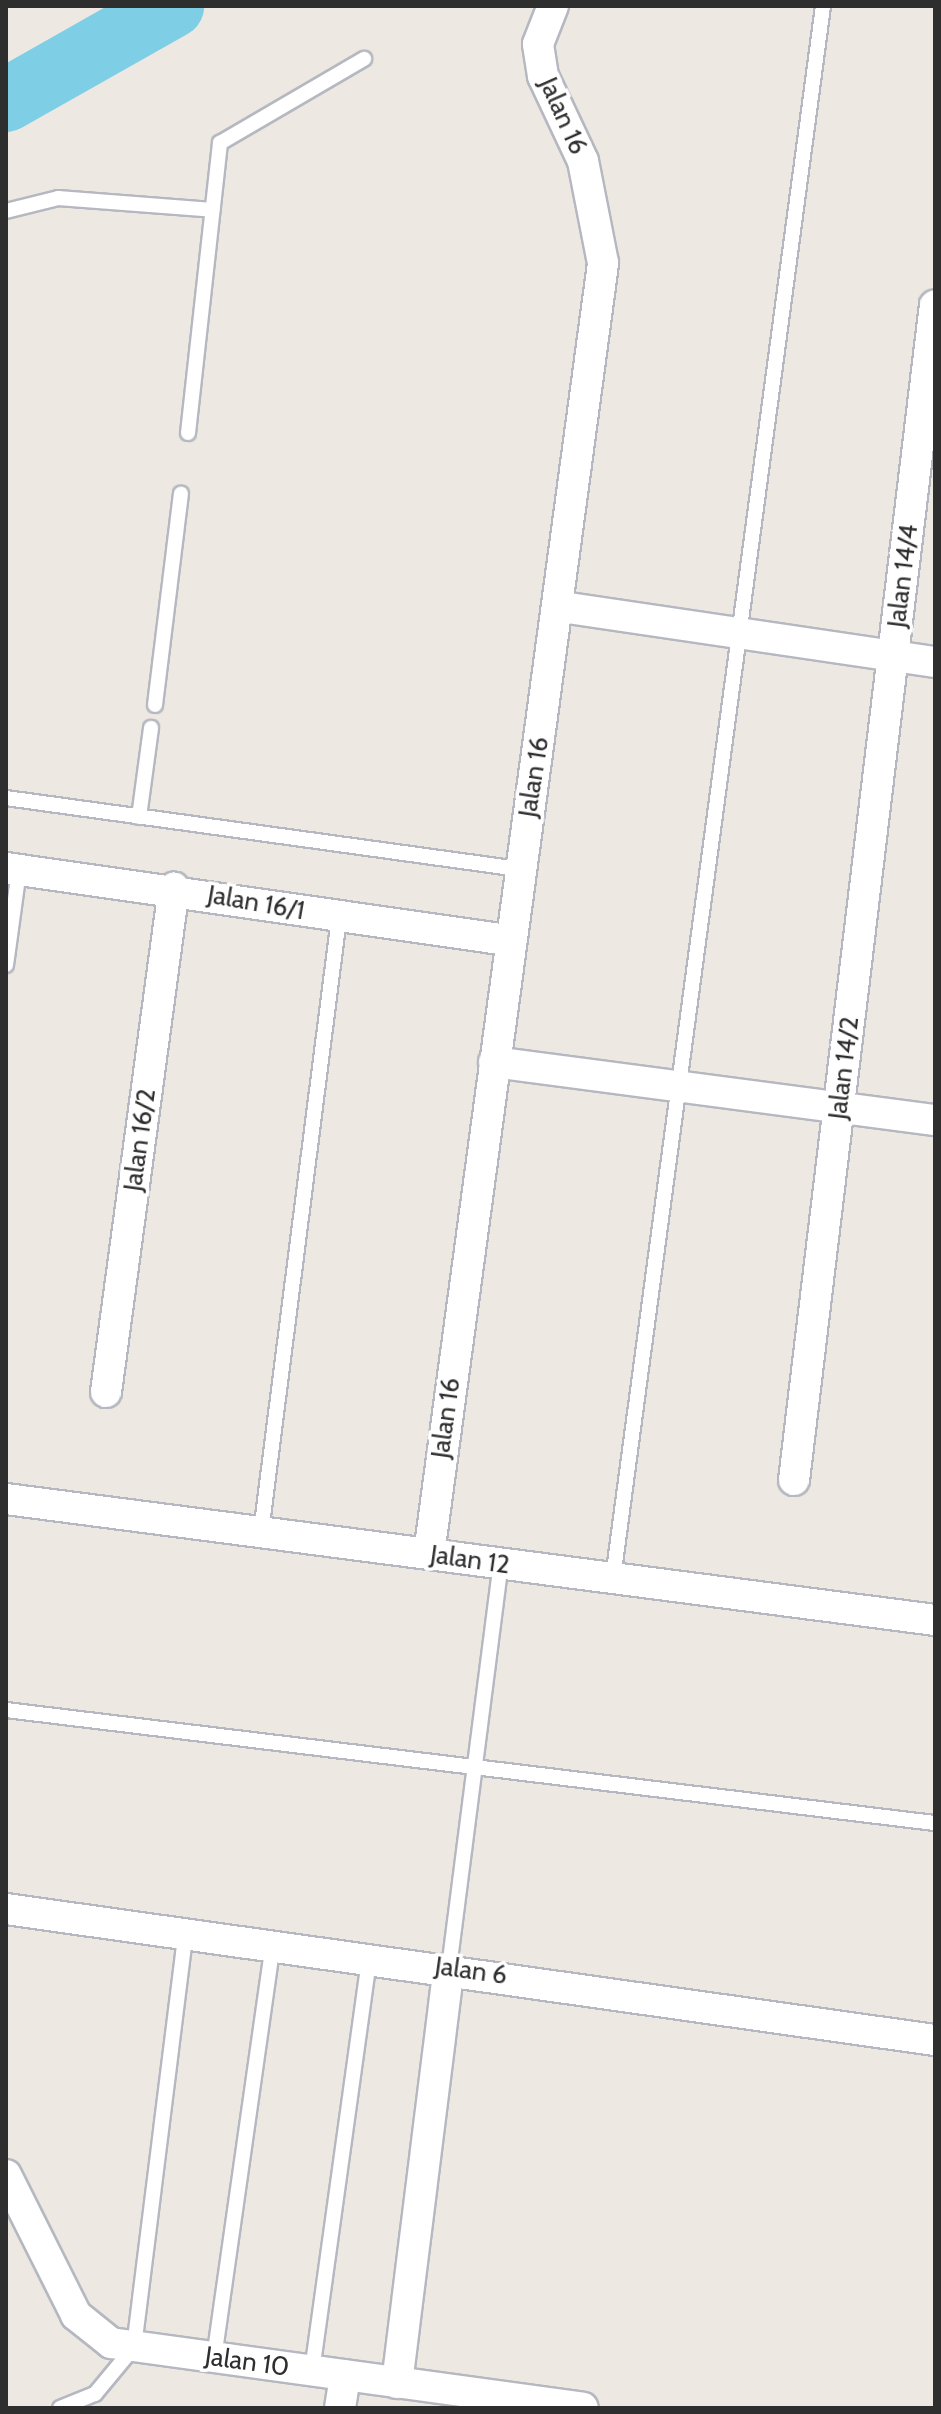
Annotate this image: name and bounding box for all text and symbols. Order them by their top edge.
street label: Jalan 16 [532,73,594,159]
street label: Jalan 14/4 [881,523,925,629]
street label: Jalan 16 [512,735,556,819]
street label: Jalan 16/1 [205,879,307,927]
street label: Jalan 14/2 [822,1015,866,1121]
street label: Jalan 16/2 [117,1087,163,1193]
street label: Jalan 16 [425,1376,467,1460]
street label: Jalan 12 [428,1539,512,1581]
street label: Jalan 6 [433,1950,509,1992]
street label: Jalan 10 [203,2341,291,2383]

